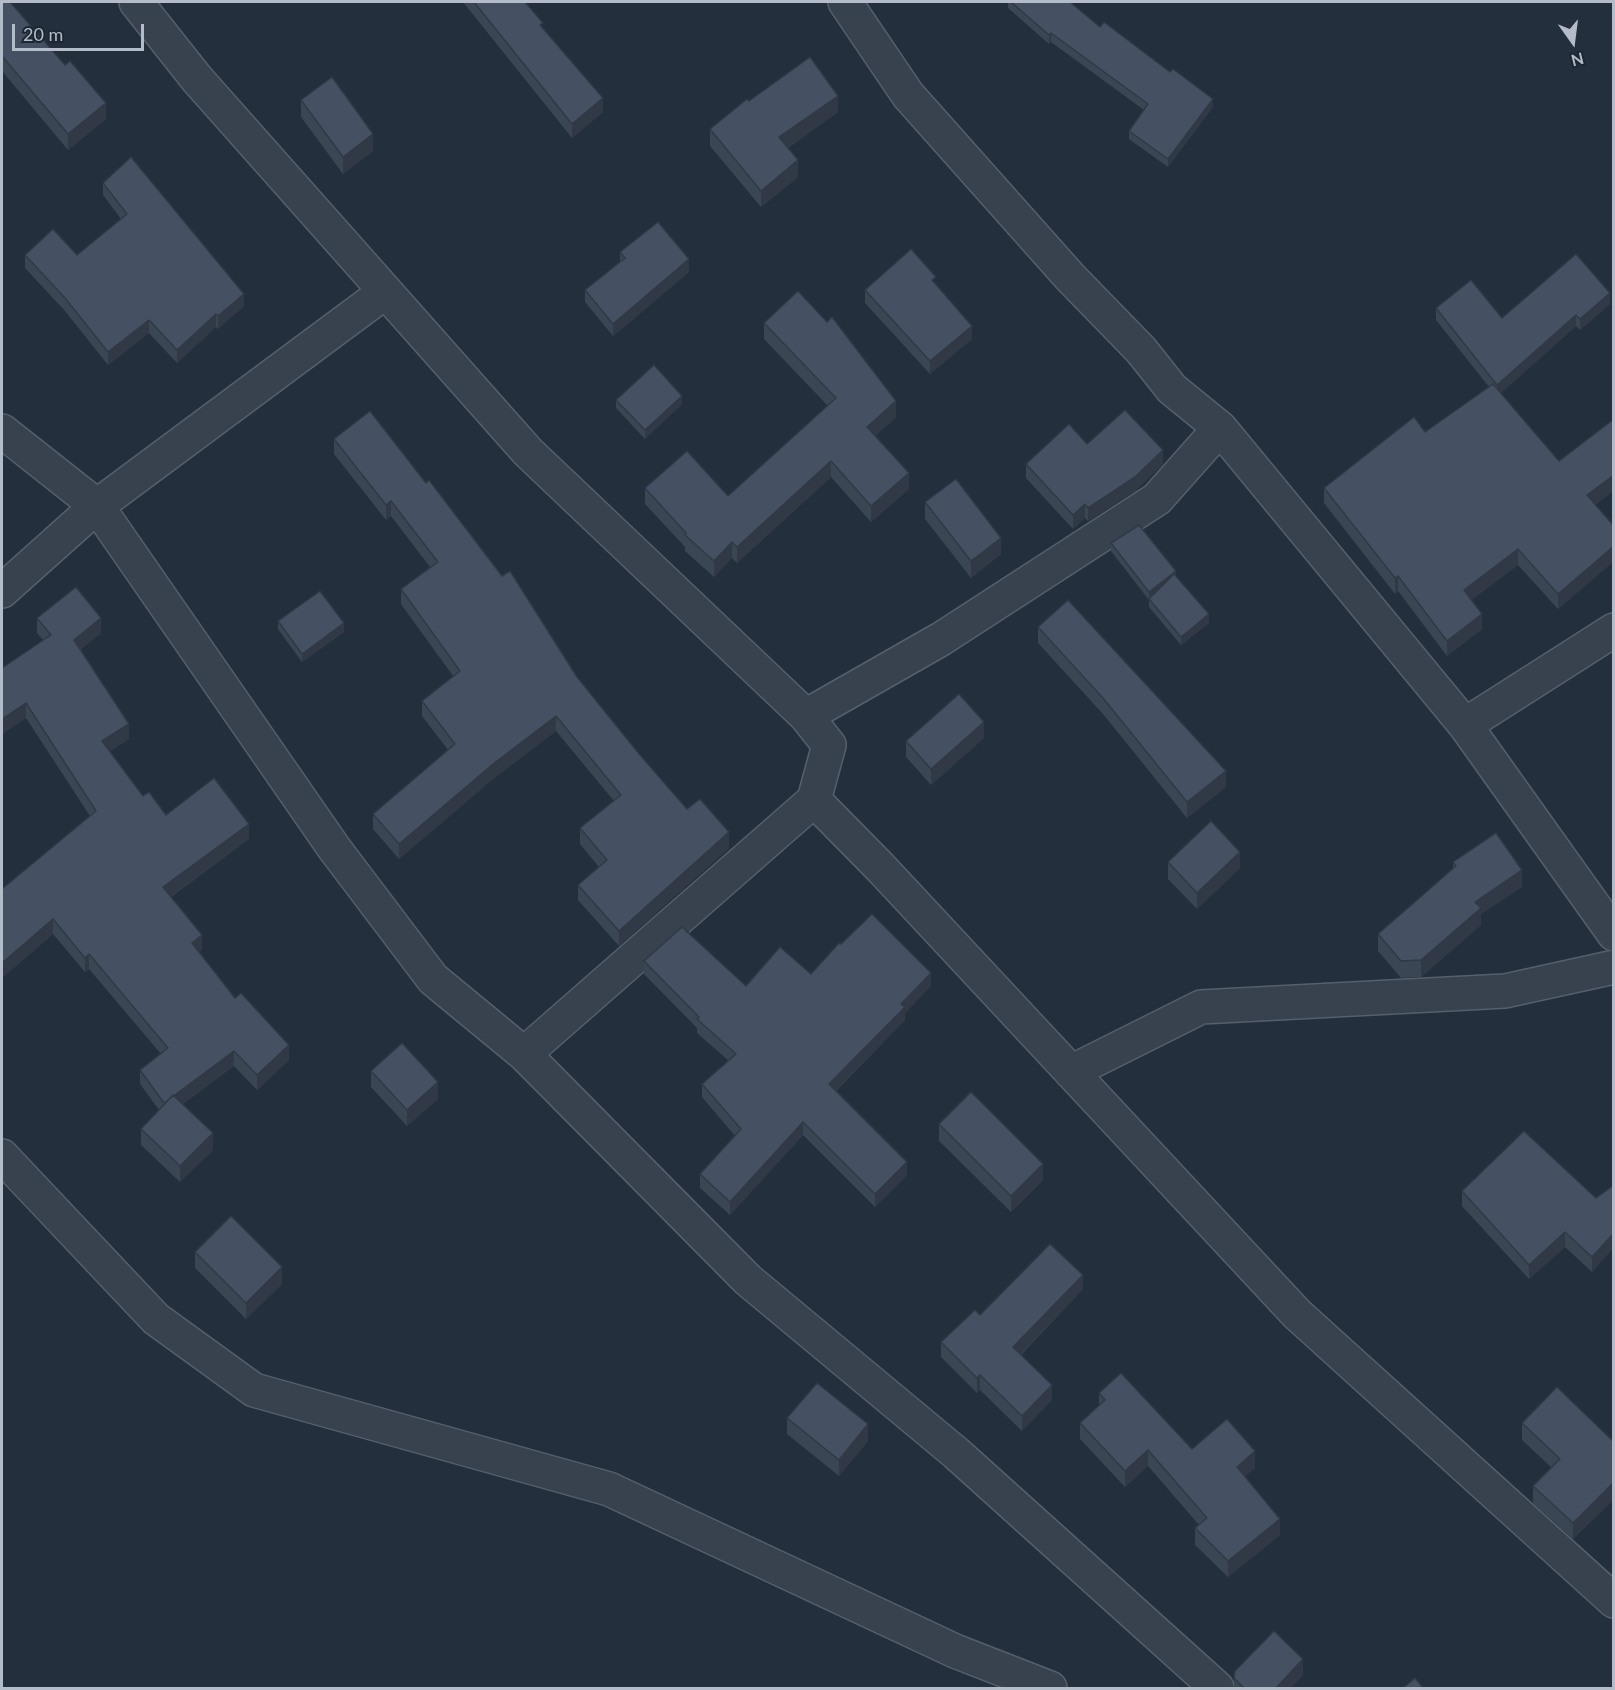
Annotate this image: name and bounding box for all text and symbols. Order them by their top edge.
scale bar [15,12,147,50]
north arrow [1543,12,1603,72]
text: 20 m [23,23,63,45]
text: N [1569,49,1586,71]

